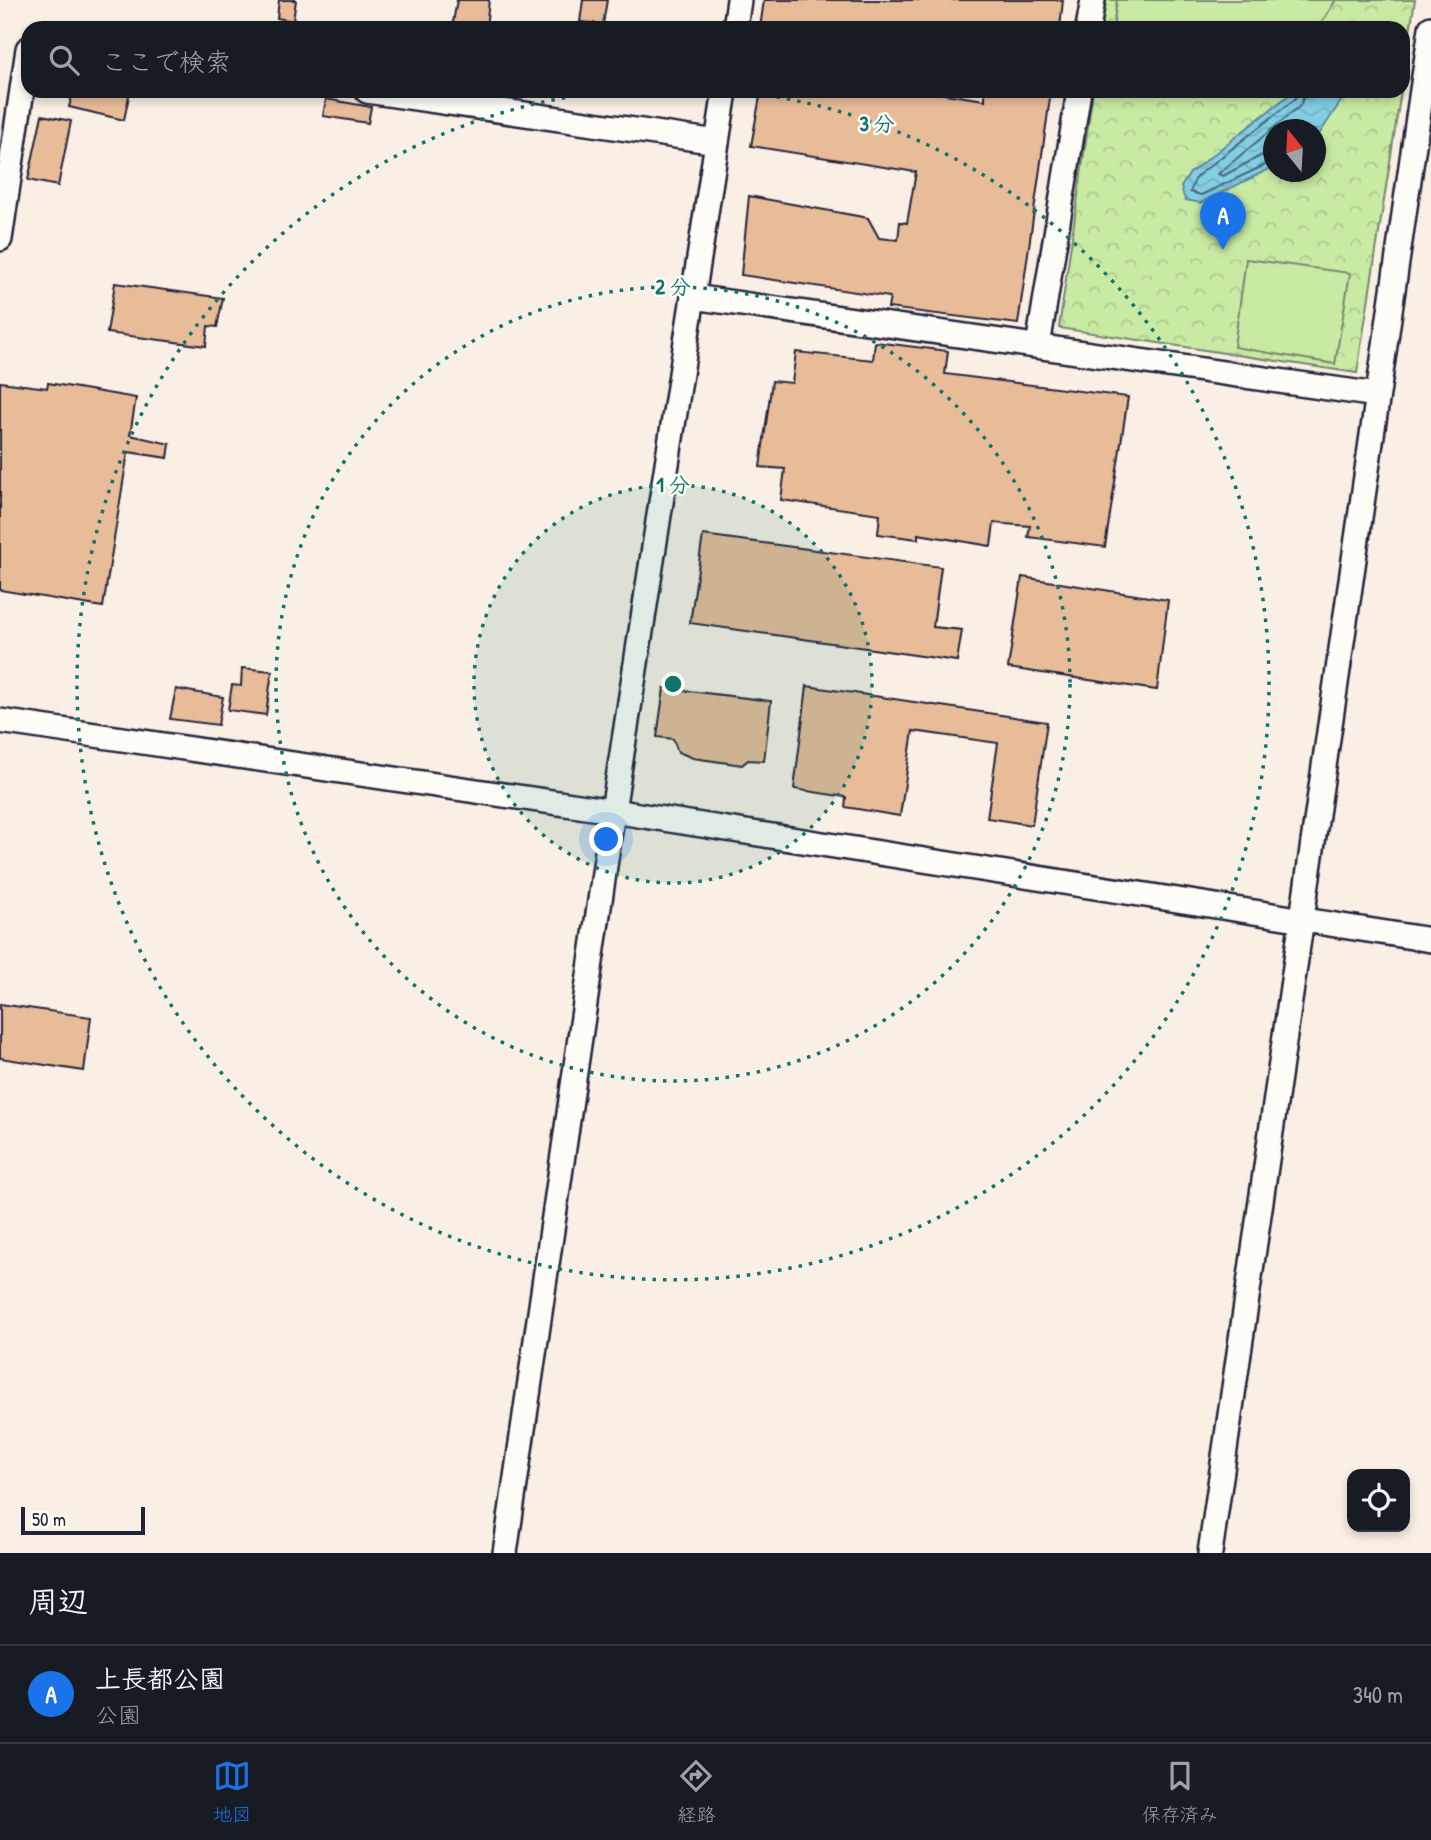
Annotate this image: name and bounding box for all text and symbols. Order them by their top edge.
search box [21,21,1410,98]
icon: search [45,41,83,79]
text: ここで検索 [101,44,231,79]
text: 3 分 [859,109,895,138]
north arrow [1263,119,1326,182]
pin: A [1200,192,1246,250]
text: 2 分 [655,272,691,301]
text: 1 分 [656,470,690,499]
centre of rings [661,672,685,696]
your location [589,822,623,856]
map controls [1347,1469,1410,1532]
button: locate [1347,1469,1410,1532]
scale bar [21,1504,145,1536]
text: 50 m [32,1506,66,1532]
text: 周辺 [28,1581,88,1621]
text: 上長都公園 [95,1661,225,1696]
text: A [45,1679,57,1710]
text: 340 m [1353,1679,1403,1710]
text: 公園 [95,1699,141,1730]
tab: 地図 [213,1757,251,1827]
tab: 経路 [677,1757,716,1827]
tab: 保存済み [1142,1757,1218,1827]

